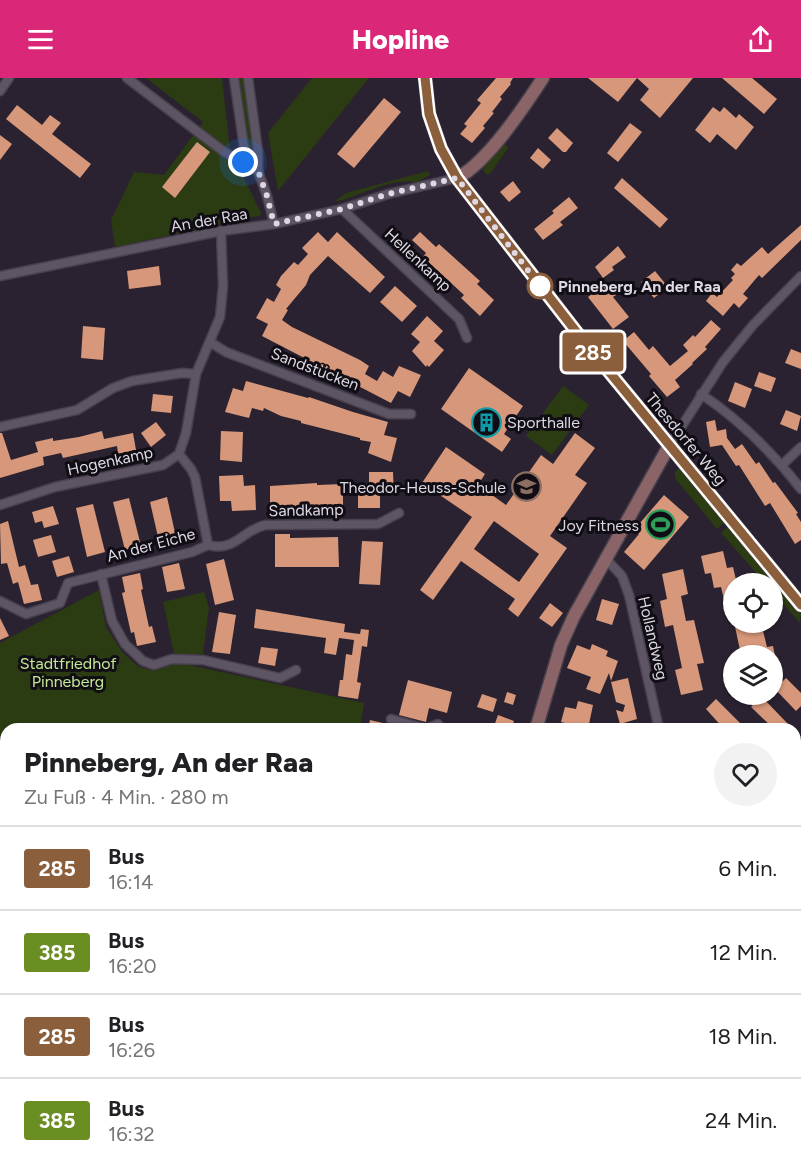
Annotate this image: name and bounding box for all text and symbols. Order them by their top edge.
icon: menu [24,23,57,56]
text: Hopline [352,23,449,56]
icon: share [744,23,777,56]
your location [228,147,258,177]
street label: An der Raa [169,204,249,236]
street label: Hellenkamp [381,224,455,296]
marker: Pinneberg, An der Raa [527,273,553,299]
place label: Pinneberg, An der Raa [558,277,721,296]
line badge: 285 [558,332,628,372]
text: 285 [574,340,612,365]
street label: Sandstücken [268,344,362,394]
street label: Thesdorfer Weg [642,389,730,489]
building icon: Sporthalle [470,406,502,438]
place label: Sporthalle [507,413,580,432]
street label: Hogenkamp [65,443,155,479]
school or university icon: Theodor-Heuss-Schule [511,471,543,503]
place label: Theodor-Heuss-Schule [340,478,506,497]
street label: Sandkamp [268,500,344,520]
sports icon: Joy Fitness [644,509,676,541]
place label: Joy Fitness [558,516,639,535]
street label: An der Eiche [105,524,198,566]
map controls [723,573,783,705]
button: locate [723,573,783,633]
street label: Hollandweg [634,594,672,682]
button: layers [723,645,783,705]
park label: Stadtfriedhof Pinneberg [20,654,116,691]
button: heart [714,743,777,806]
text: Pinneberg, An der Raa [24,745,313,779]
text: Zu Fuß · 4 Min. · 280 m [24,785,228,809]
text: Bus [108,843,144,870]
text: 6 Min. [719,855,777,882]
text: 285 [38,856,76,881]
text: 16:14 [108,870,153,894]
text: Bus [108,927,144,954]
text: 12 Min. [710,939,777,966]
text: 385 [39,940,75,965]
text: 16:20 [108,954,157,978]
text: Bus [108,1011,144,1038]
text: 18 Min. [708,1023,777,1050]
text: 285 [38,1024,76,1049]
text: 16:26 [108,1038,155,1062]
text: Bus [108,1095,144,1122]
text: 24 Min. [705,1107,777,1134]
text: 385 [39,1108,75,1133]
text: 16:32 [108,1122,155,1146]

